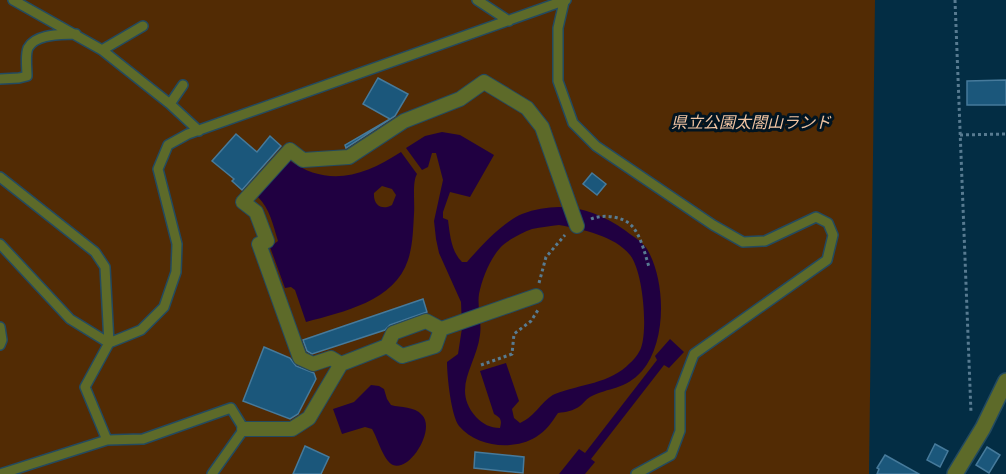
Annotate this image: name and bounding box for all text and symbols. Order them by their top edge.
park label: 県立公園太閤山ランド [671,112,832,132]

